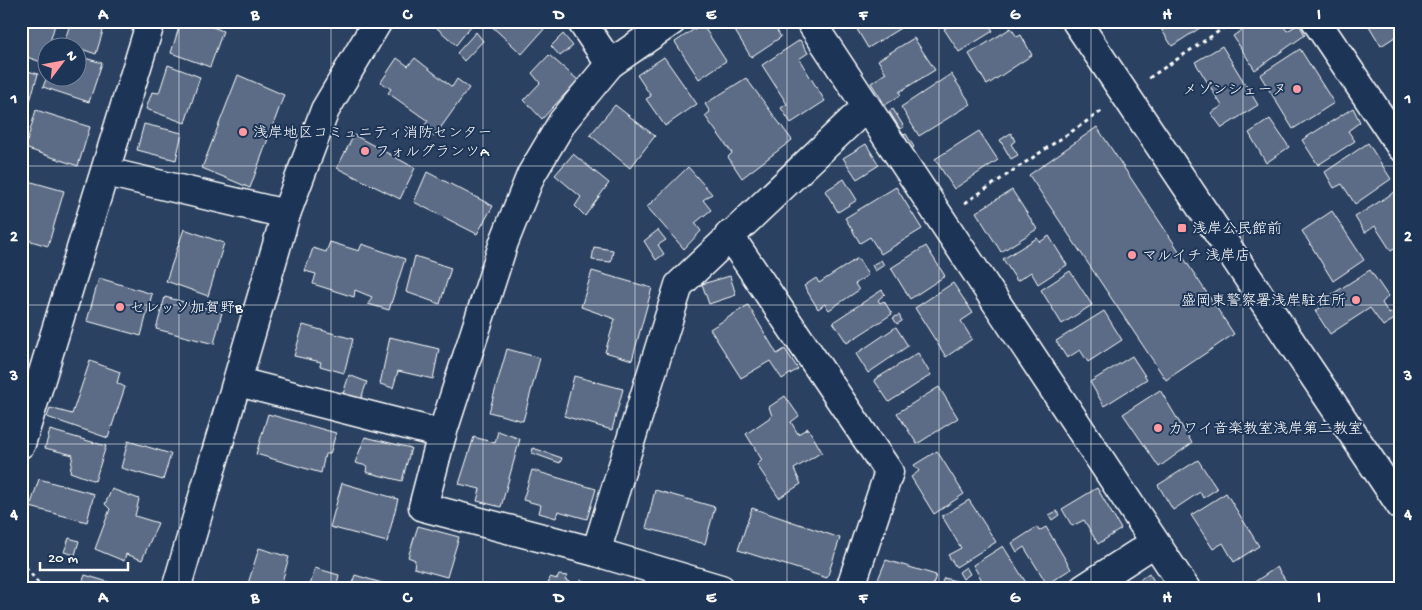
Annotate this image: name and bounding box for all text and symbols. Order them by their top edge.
text: A [97,7,109,26]
text: B [250,7,260,26]
text: C [402,7,413,26]
text: D [552,7,565,26]
text: E [706,7,717,26]
text: F [858,7,869,26]
text: G [1010,7,1021,26]
text: H [1162,7,1172,26]
text: I [1317,7,1321,26]
north arrow [38,38,88,88]
text: N [61,48,81,65]
place label: メゾンシェーヌ [1183,81,1287,100]
marker: メゾンシェーヌ [1291,83,1303,95]
text: 1 [10,91,17,110]
text: 1 [1404,91,1411,110]
place label: 浅岸地区コミュニティ消防センター [253,124,492,143]
marker: 浅岸地区コミュニティ消防センター [237,126,249,138]
place label: フォルグランツA [375,143,490,162]
marker: フォルグランツA [359,145,371,157]
place label: 浅岸公民館前 [1192,220,1282,239]
marker: 浅岸公民館前 [1176,222,1188,234]
text: 2 [10,229,18,248]
text: 2 [1404,229,1412,248]
place label: マルイチ 浅岸店 [1142,247,1250,266]
marker: マルイチ 浅岸店 [1126,249,1138,261]
place label: 盛岡東警察署浅岸駐在所 [1181,292,1346,311]
marker: 盛岡東警察署浅岸駐在所 [1350,294,1362,306]
place label: セレッソ加賀野B [130,299,243,318]
marker: セレッソ加賀野B [114,301,126,313]
text: 3 [9,368,18,387]
text: 3 [1403,368,1412,387]
place label: カワイ音楽教室浅岸第二教室 [1168,420,1363,439]
marker: カワイ音楽教室浅岸第二教室 [1152,422,1164,434]
text: 4 [9,507,18,526]
text: 4 [1403,507,1412,526]
scale bar [40,540,128,572]
text: 20 m [48,550,78,568]
text: A [97,590,109,609]
text: B [250,590,260,609]
text: C [402,590,413,609]
text: D [552,590,565,609]
text: E [706,590,717,609]
text: F [858,590,869,609]
text: G [1010,590,1021,609]
text: H [1162,590,1172,609]
text: I [1317,590,1321,609]

